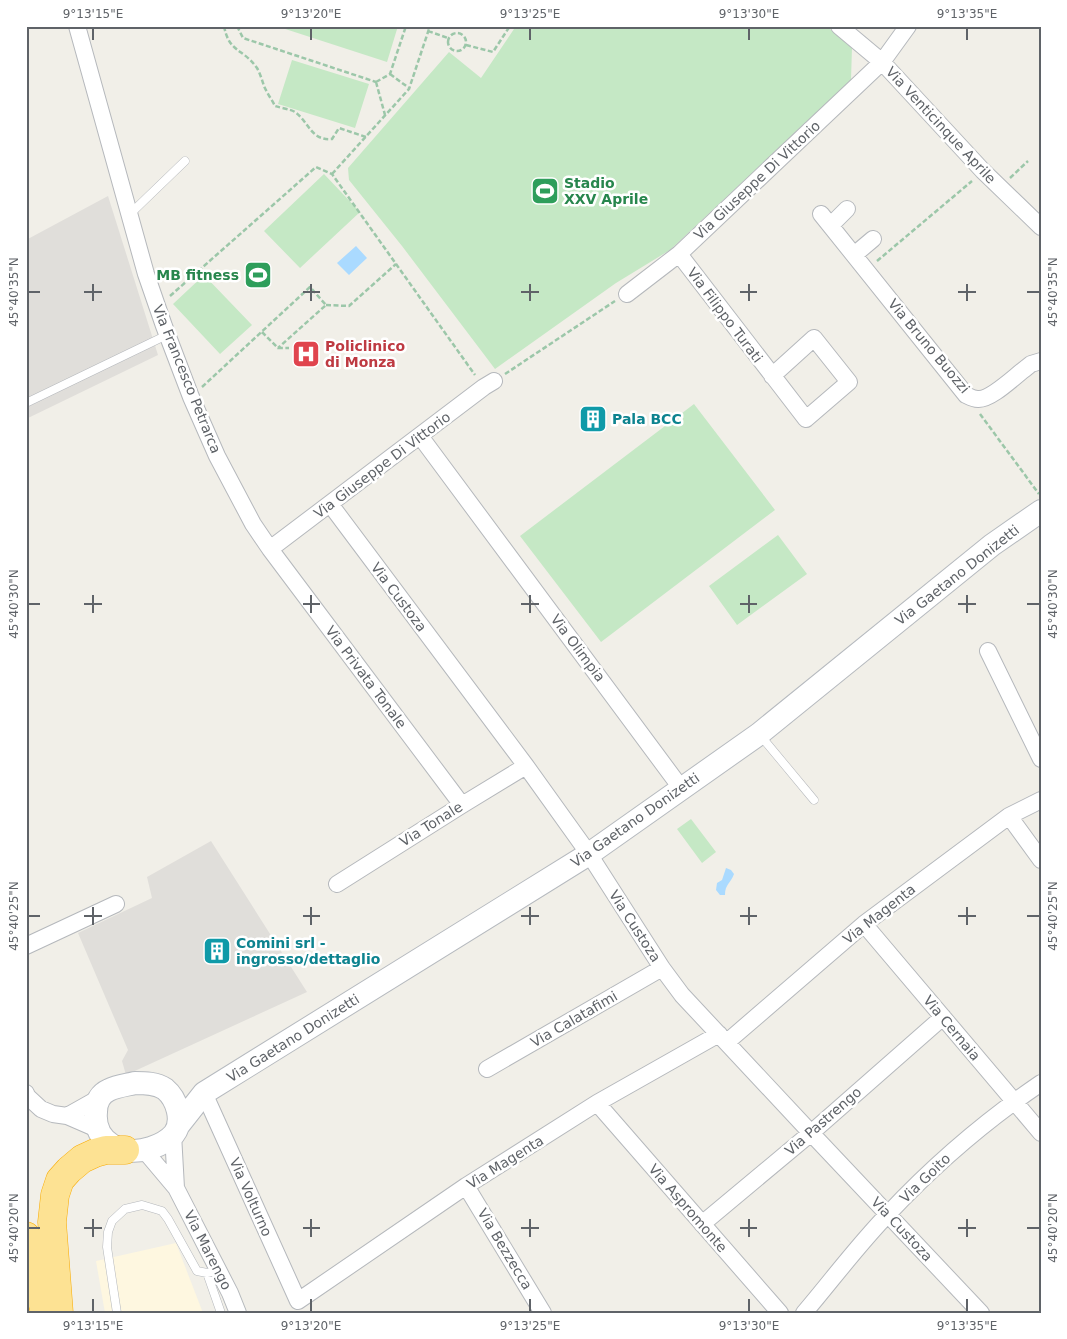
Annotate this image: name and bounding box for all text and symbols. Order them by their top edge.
text: 9°13'15"E [63,7,123,21]
text: 9°13'20"E [281,7,341,21]
text: 9°13'25"E [500,7,560,21]
text: 9°13'30"E [719,7,779,21]
text: 9°13'35"E [937,7,997,21]
street label: Via Venticinque Aprile [883,63,999,187]
street label: Via Giuseppe Di Vittorio [691,117,823,243]
place label: Stadio XXV Aprile [564,175,648,207]
sports icon: Stadio XXV Aprile [530,176,560,206]
text: 45°40'35"N [7,257,21,327]
text: 45°40'35"N [1046,257,1060,327]
sports icon: MB fitness [243,260,273,290]
street label: Via Filippo Turati [684,264,766,366]
place label: MB fitness [156,267,239,283]
street label: Via Bruno Buozzi [885,296,973,396]
street label: Via Francesco Petrarca [150,302,224,456]
place label: Policlinico di Monza [325,338,405,370]
hospital icon: Policlinico di Monza [291,339,321,369]
building icon: Pala BCC [578,404,608,434]
street label: Via Giuseppe Di Vittorio [311,408,453,522]
place label: Pala BCC [612,411,682,427]
street label: Via Gaetano Donizetti [892,522,1022,628]
street label: Via Custoza [368,559,430,635]
text: 45°40'30"N [7,569,21,639]
text: 45°40'30"N [1046,569,1060,639]
street label: Via Olimpia [548,611,608,685]
street label: Via Privata Tonale [322,623,410,731]
street label: Via Gaetano Donizetti [568,770,702,870]
street label: Via Tonale [397,798,465,850]
text: 45°40'25"N [7,881,21,951]
street label: Via Magenta [840,881,918,947]
text: 45°40'25"N [1046,881,1060,951]
street label: Via Custoza [606,887,664,965]
place label: Comini srl - ingrosso/dettaglio [236,935,381,967]
building icon: Comini srl - ingrosso/dettaglio [202,936,232,966]
street label: Via Calatafimi [528,988,620,1050]
street label: Via Gaetano Donizetti [224,991,362,1085]
street label: Via Cernaia [920,992,984,1064]
street label: Via Pastrengo [782,1084,864,1158]
street label: Via Magenta [464,1132,546,1192]
street label: Via Goito [897,1150,953,1206]
street label: Via Volturno [227,1155,275,1239]
street label: Via Aspromonte [646,1161,730,1255]
text: 45°40'20"N [7,1193,21,1263]
text: 45°40'20"N [1046,1193,1060,1263]
street label: Via Custoza [868,1194,936,1264]
street label: Via Bezzecca [475,1206,535,1292]
street label: Via Marengo [181,1208,235,1292]
text: 9°13'15"E [63,1319,123,1333]
text: 9°13'20"E [281,1319,341,1333]
text: 9°13'25"E [500,1319,560,1333]
text: 9°13'30"E [719,1319,779,1333]
text: 9°13'35"E [937,1319,997,1333]

